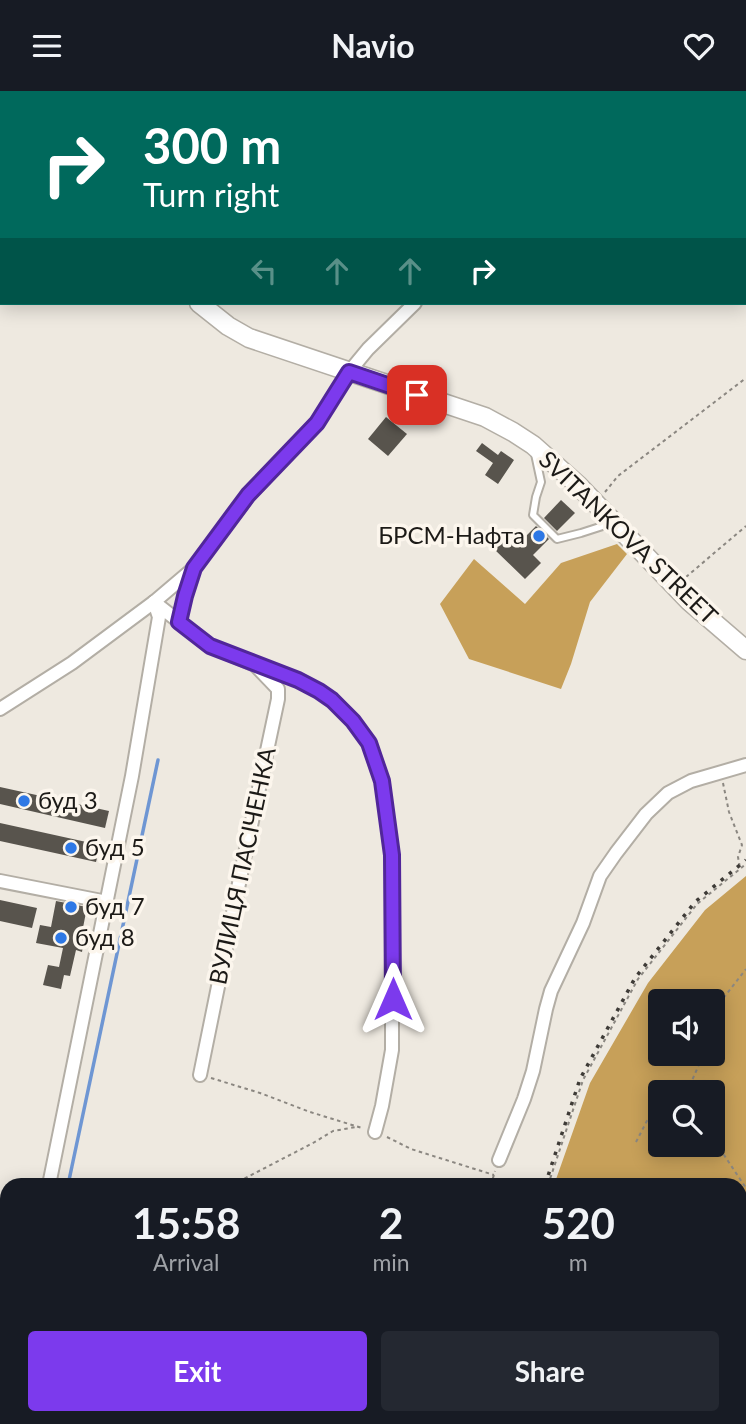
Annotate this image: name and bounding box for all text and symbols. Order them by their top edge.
text: Navio [331,26,415,65]
icon: menu [28,27,66,65]
icon: heart [680,27,718,65]
text: 300 m [143,116,281,174]
icon: right [28,119,119,210]
text: Turn right [143,175,279,214]
icon: left [245,252,283,290]
icon: ahead [318,252,356,290]
icon: ahead [391,252,429,290]
icon: right [464,252,502,290]
pin [387,365,447,425]
icon: arrive [398,376,436,414]
street label: SVITANKOVA STREET [534,444,724,630]
place label: БРСМ-Нафта [378,520,525,549]
marker: БРСМ-Нафта [531,528,547,544]
street label: ВУЛИЦЯ ПАСІЧЕНКА [202,744,281,987]
place label: буд 3 [38,785,98,814]
marker: буд 3 [16,793,32,809]
place label: буд 5 [85,832,145,861]
marker: буд 5 [63,840,79,856]
place label: буд 7 [85,891,145,920]
marker: буд 7 [63,899,79,915]
place label: буд 8 [75,922,135,951]
marker: буд 8 [53,930,69,946]
position arrow [356,962,430,1036]
map controls [648,989,725,1157]
button: sound [648,989,725,1066]
button: search [648,1080,725,1157]
text: 15:58 [132,1198,240,1248]
text: 2 [379,1198,403,1248]
text: 520 [542,1198,615,1248]
text: Arrival [153,1248,219,1276]
text: min [372,1248,410,1276]
text: m [569,1248,588,1276]
button: Exit [28,1331,367,1411]
button: Share [381,1331,719,1411]

